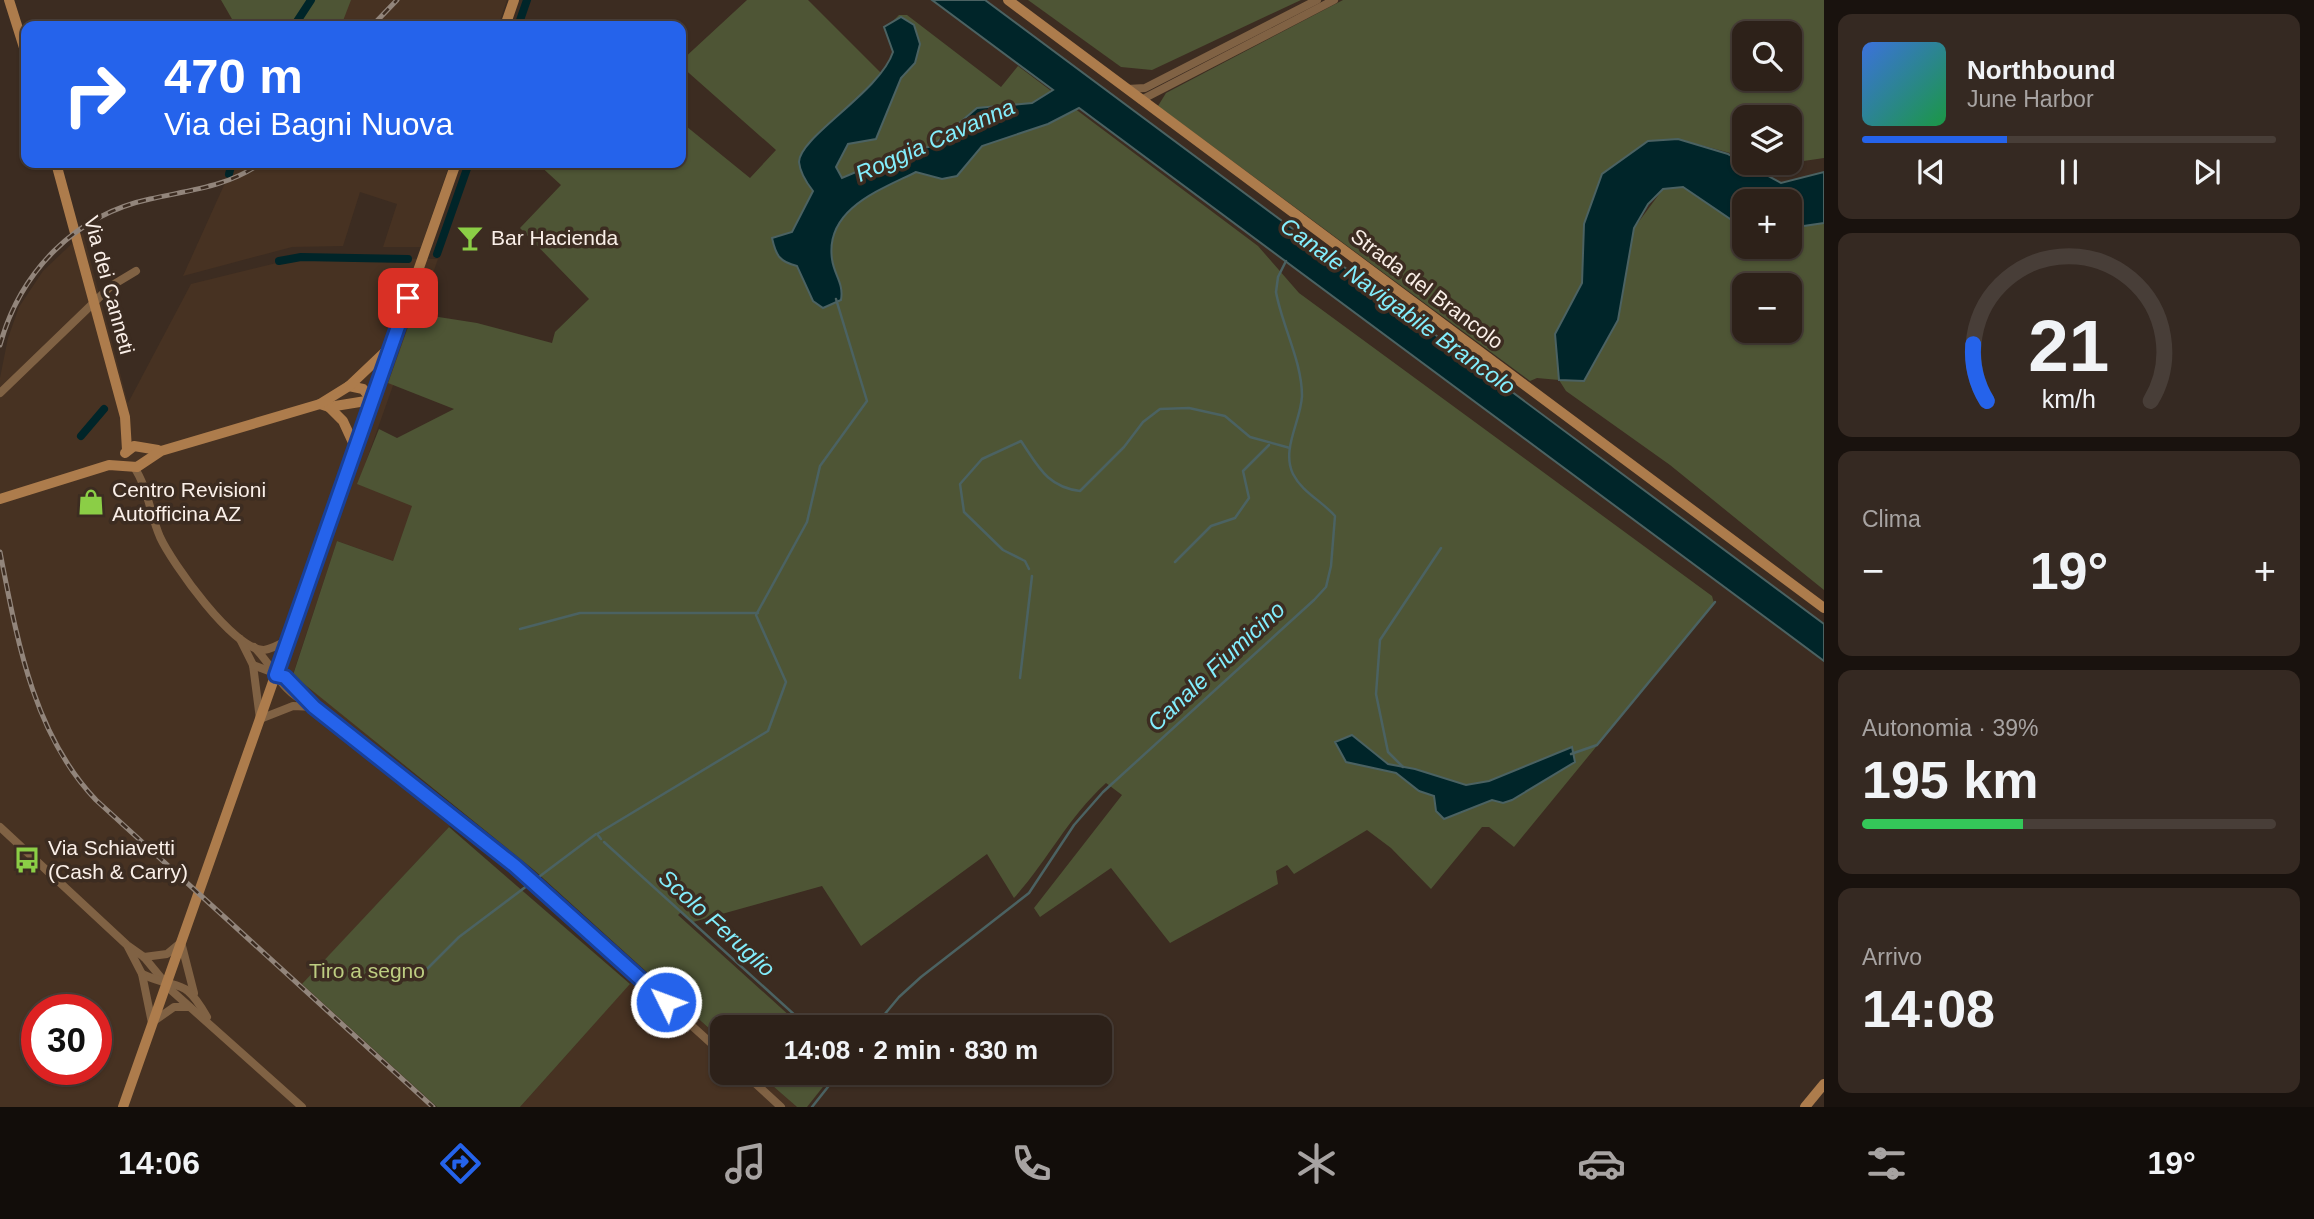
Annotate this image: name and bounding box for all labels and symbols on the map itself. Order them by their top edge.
water label: Roggia Cavanna [851,93,1019,187]
water label: Canale Navigabile Brancolo [1276,212,1521,400]
street label: Via dei Canneti [80,213,139,356]
bar icon: Bar Hacienda [455,223,485,253]
street label: Strada del Brancolo [1347,224,1508,353]
place label: Bar Hacienda [491,226,619,249]
pin [378,268,438,328]
place label: Centro Revisioni Autofficina AZ [112,478,266,525]
shop icon: Centro Revisioni Autofficina AZ [76,487,106,517]
water label: Canale Fiumicino [1142,596,1290,736]
place label: Via Schiavetti (Cash & Carry) [48,836,188,883]
bus stop icon: Via Schiavetti (Cash & Carry) [12,845,42,875]
water label: Scolo Feruglio [654,864,780,982]
park label: Tiro a segno [309,959,425,982]
position arrow [629,965,703,1039]
speed limit sign: 30 [21,994,112,1085]

